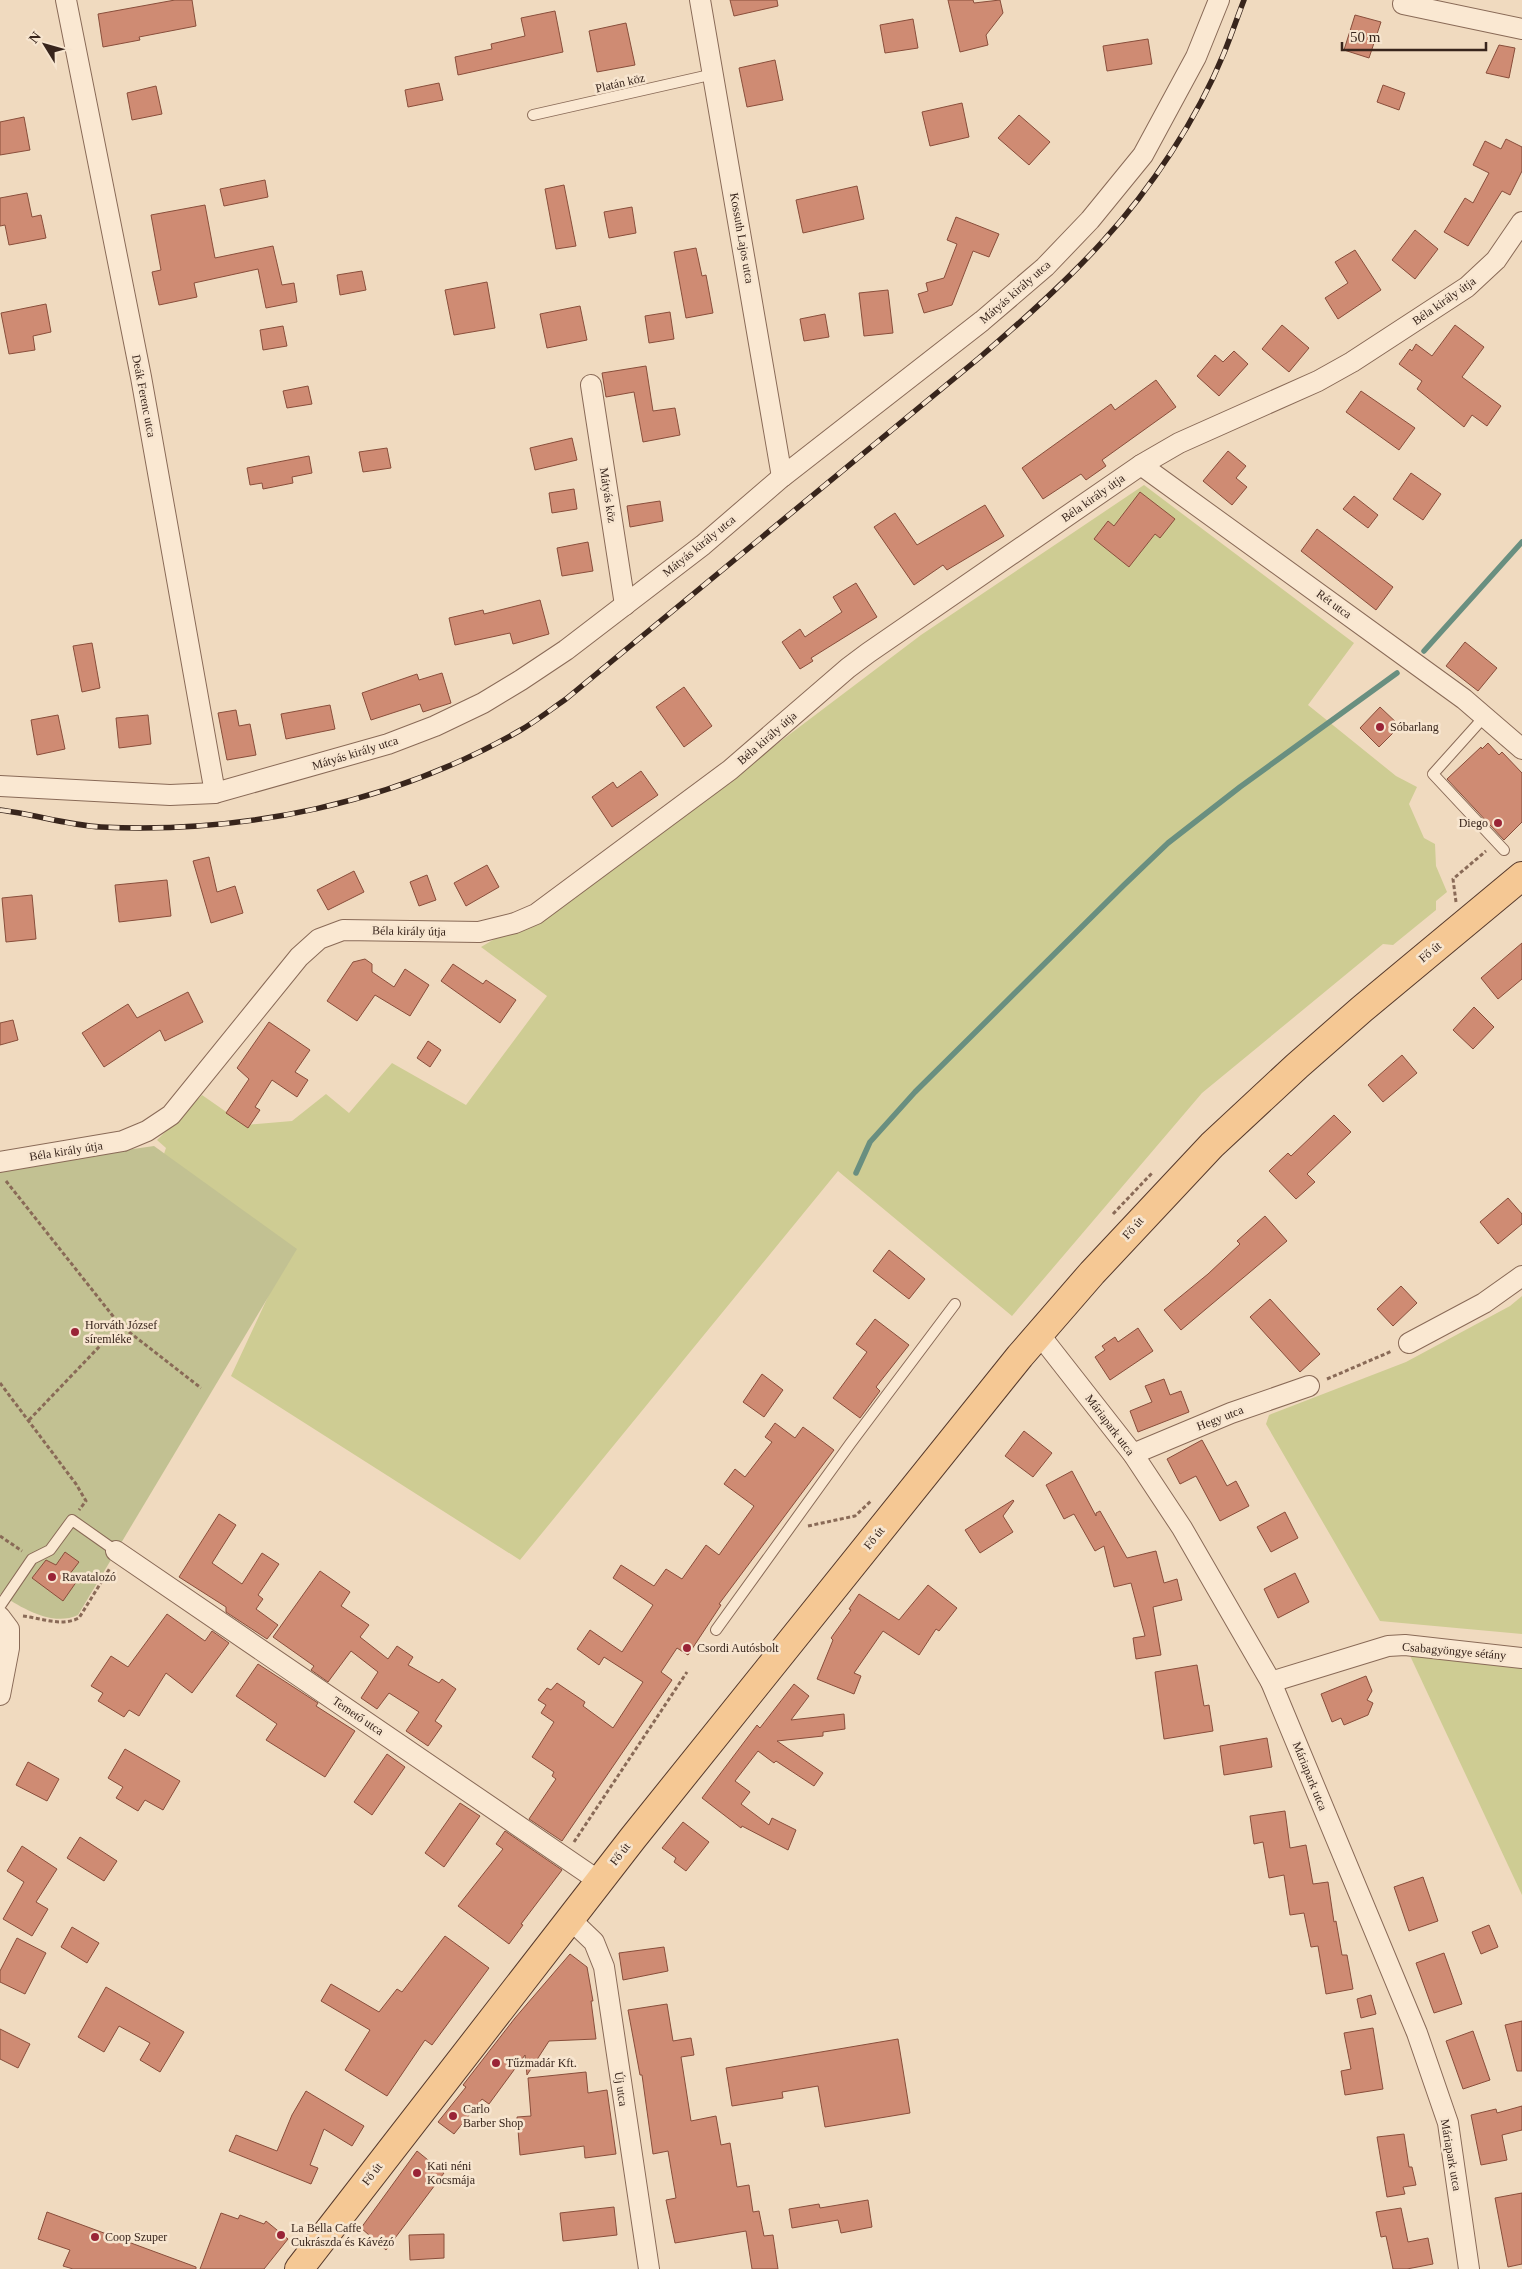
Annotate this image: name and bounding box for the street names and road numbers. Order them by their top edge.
street label: Platán köz [594,71,646,95]
street label: Kossuth Lajos utca [727,191,757,285]
street label: Mátyás király utca [977,257,1054,327]
street label: Béla király útja [1410,274,1479,328]
street label: Deák Ferenc utca [129,353,159,439]
street label: Mátyás köz [597,466,619,524]
street label: Béla király útja [1059,471,1128,525]
street label: Mátyás király utca [660,512,739,580]
street label: Rét utca [1314,587,1355,622]
street label: Béla király útja [734,708,800,768]
street label: Mátyás király utca [310,733,400,773]
street label: Béla király útja [372,923,447,939]
street label: Fő út [1416,938,1445,965]
street label: Béla király útja [28,1138,104,1164]
street label: Fő út [1119,1214,1147,1242]
street label: Máriapark utca [1082,1392,1138,1459]
street label: Hegy utca [1195,1402,1246,1433]
street label: Fő út [861,1523,888,1552]
street label: Csabagyöngye sétány [1401,1639,1507,1663]
street label: Temető utca [330,1694,387,1739]
street label: Máriapark utca [1290,1740,1330,1813]
street label: Fő út [607,1839,634,1868]
street label: Új utca [612,2071,630,2108]
street label: Máriapark utca [1438,2118,1464,2193]
street label: Fő út [359,2159,386,2188]

